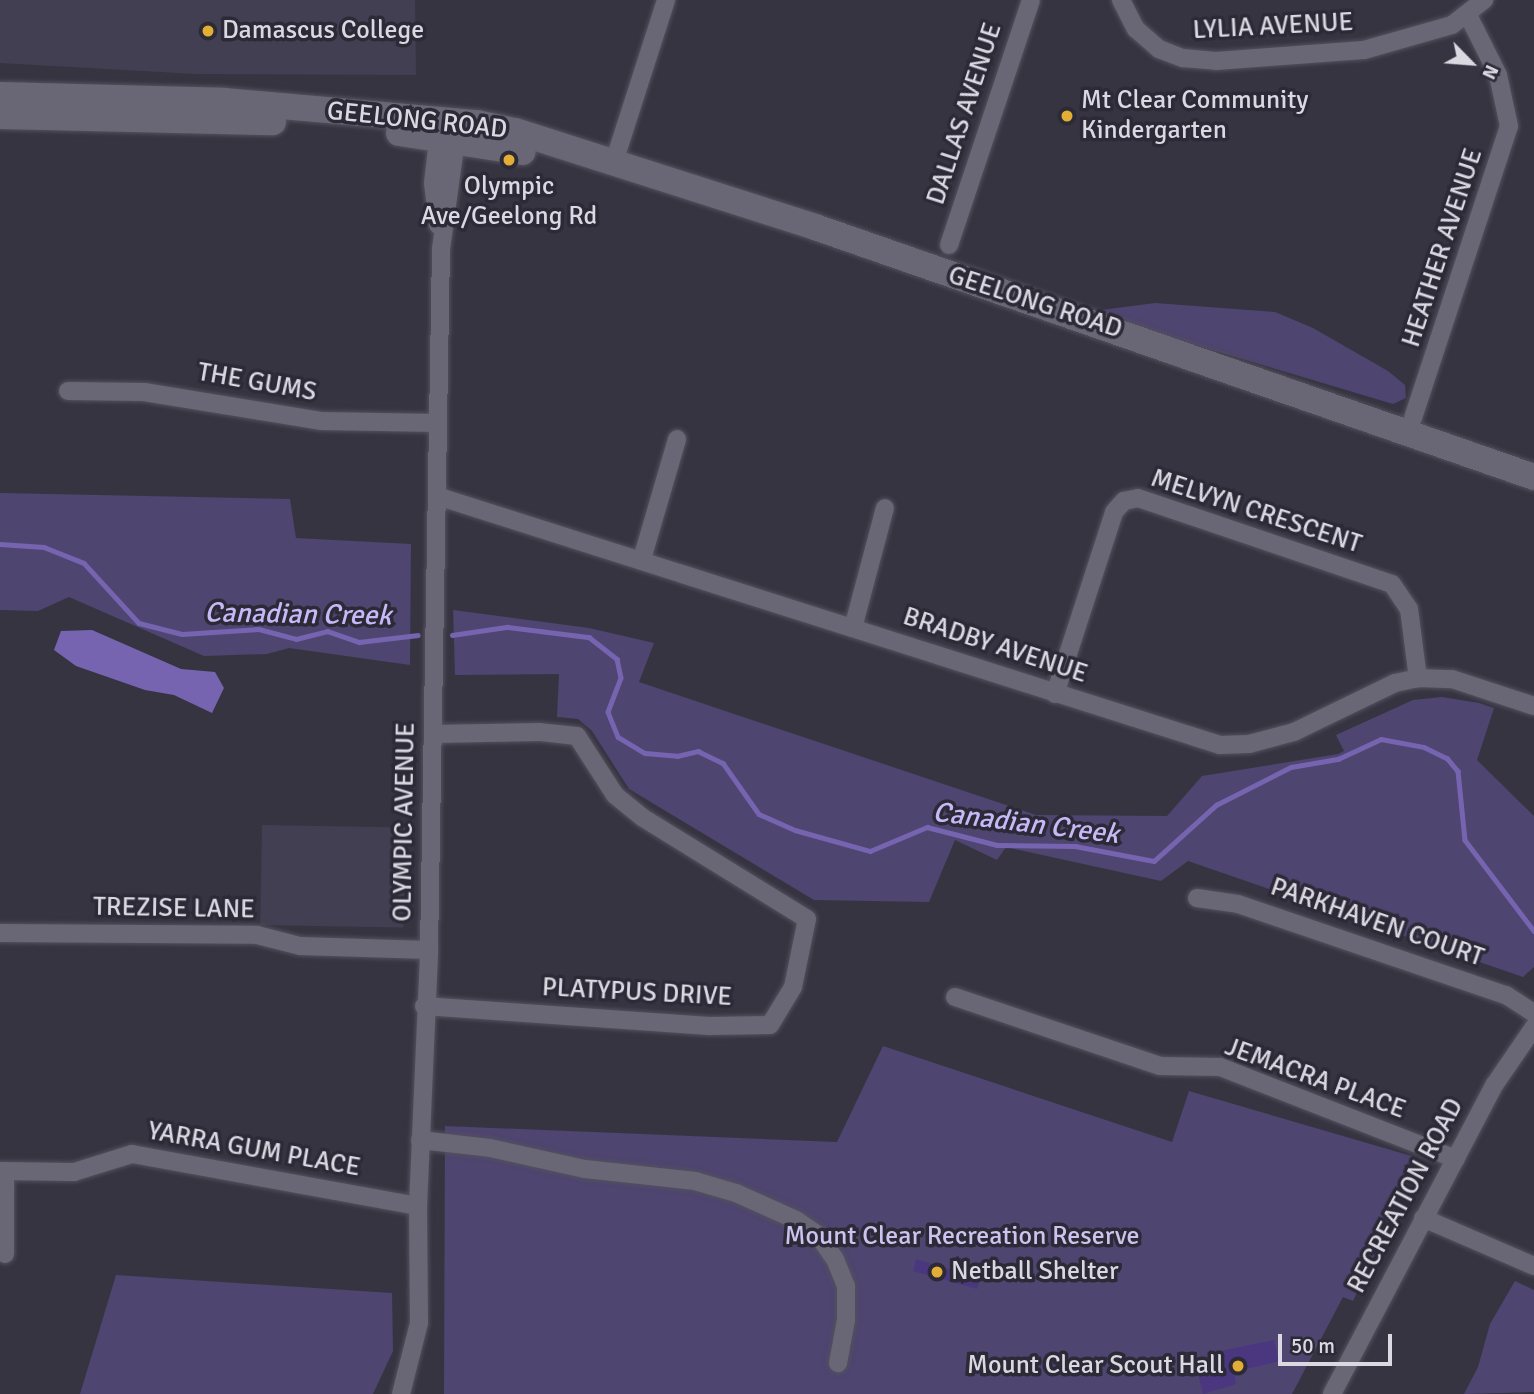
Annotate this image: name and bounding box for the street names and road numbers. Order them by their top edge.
street label: LYLIA AVENUE [1192,7,1354,47]
street label: DALLAS AVENUE [921,19,1009,209]
street label: GEELONG ROAD [325,96,509,146]
street label: HEATHER AVENUE [1396,145,1490,351]
street label: GEELONG ROAD [944,260,1126,346]
street label: THE GUMS [195,357,319,409]
street label: MELVYN CRESCENT [1147,463,1365,561]
street label: BRADBY AVENUE [899,601,1091,691]
street label: OLYMPIC AVENUE [388,722,422,922]
street label: PARKHAVEN COURT [1266,872,1488,974]
street label: TREZISE LANE [93,892,255,926]
street label: PLATYPUS DRIVE [541,972,733,1014]
street label: JEMACRA PLACE [1220,1032,1410,1126]
street label: RECREATION ROAD [1341,1093,1471,1299]
street label: YARRA GUM PLACE [145,1116,363,1184]

